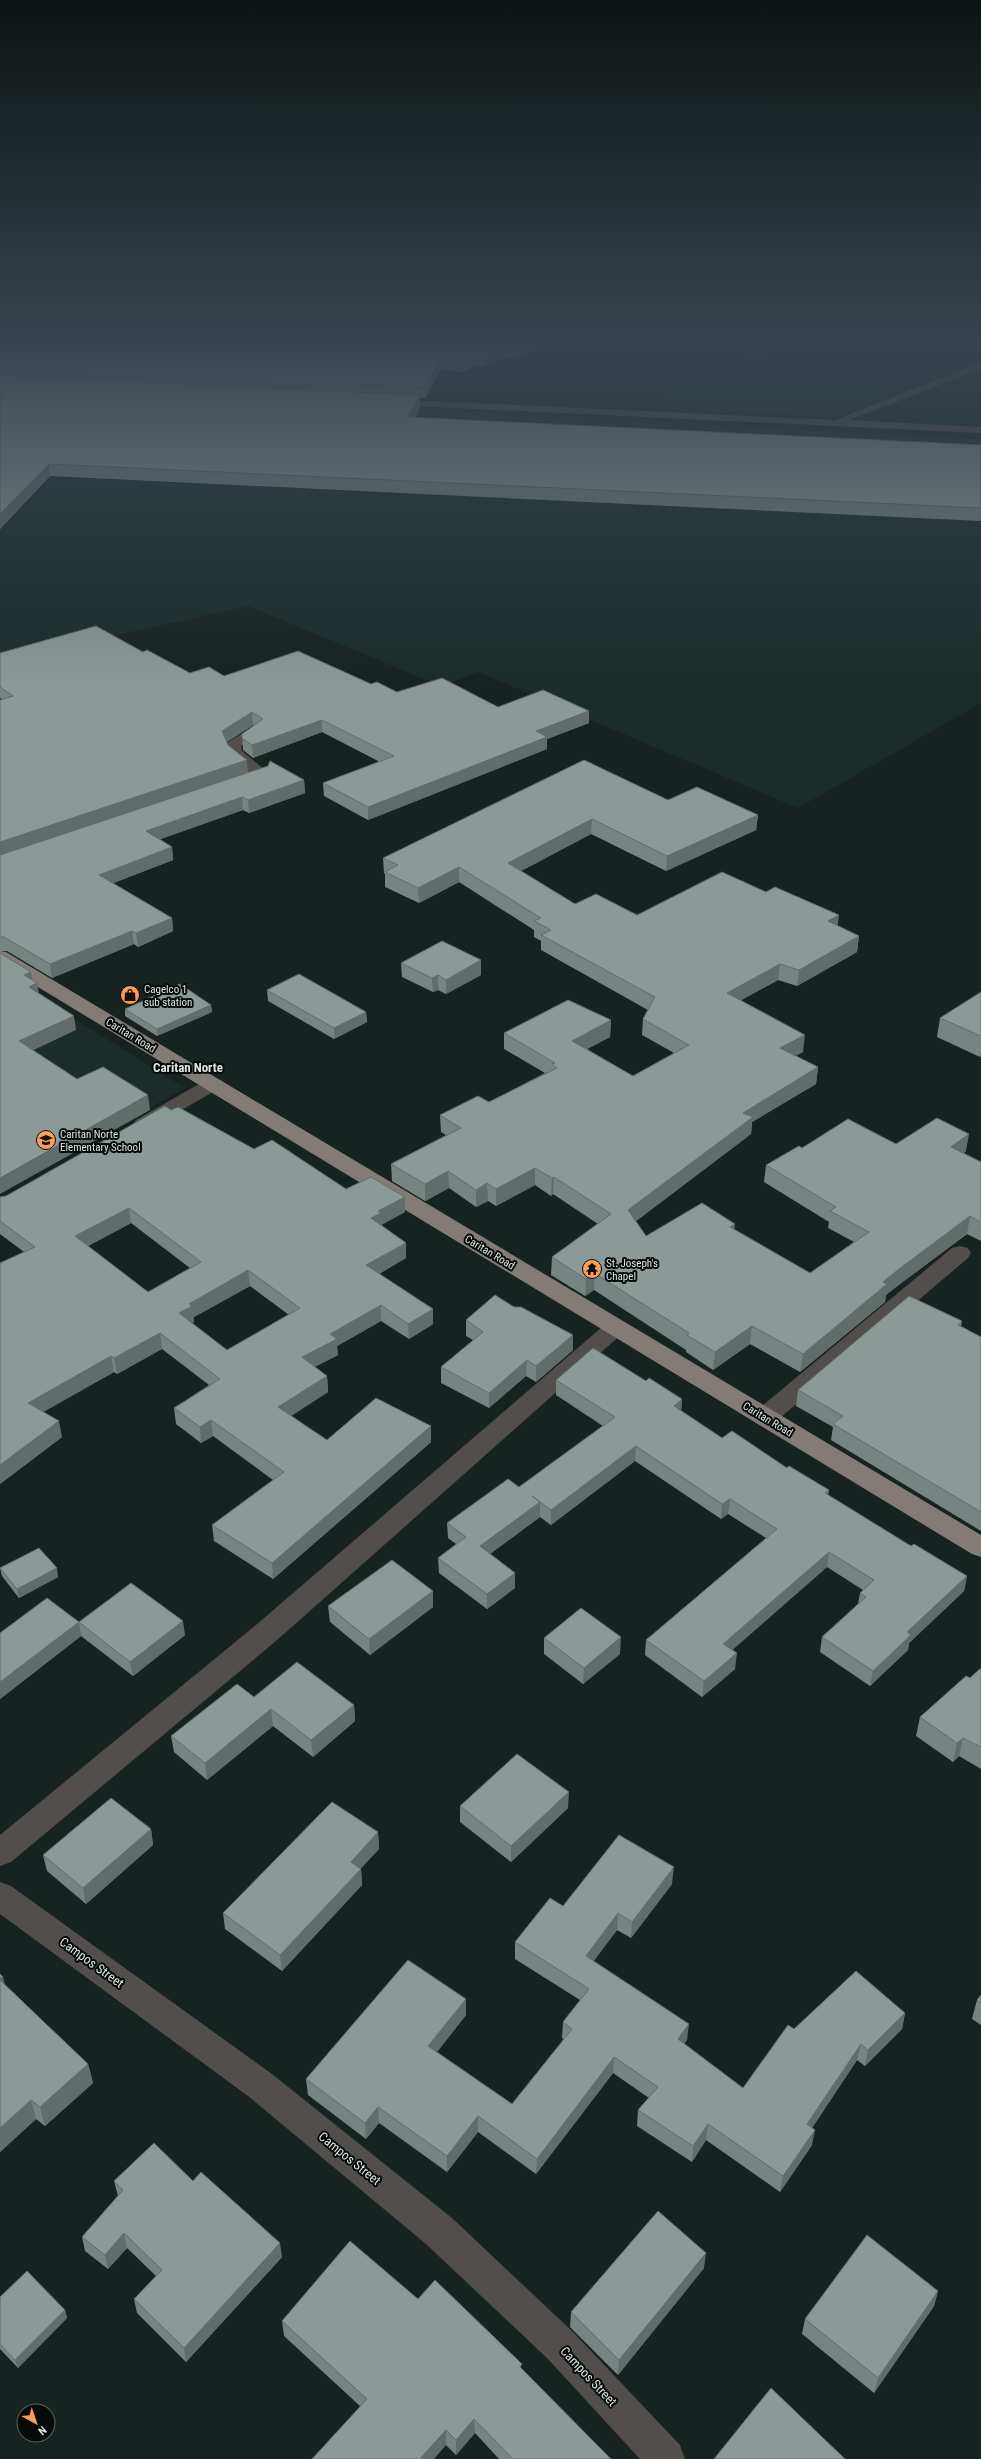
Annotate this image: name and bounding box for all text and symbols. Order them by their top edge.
place label: Cagelco 1 sub station [144,983,192,1009]
shop icon: Cagelco 1 sub station [119,984,141,1006]
street label: Caritan Road [103,1015,158,1055]
district label: Caritan Norte [153,1060,223,1075]
place label: Caritan Norte Elementary School [60,1128,141,1154]
school or university icon: Caritan Norte Elementary School [35,1129,57,1151]
street label: Caritan Road [462,1232,517,1272]
place label: St. Joseph's Chapel [606,1257,658,1283]
temple icon: St. Joseph's Chapel [581,1258,603,1280]
street label: Caritan Road [740,1399,795,1439]
street label: Campos Street [57,1934,127,1991]
street label: Campos Street [316,2129,384,2188]
street label: Campos Street [557,2344,620,2409]
north arrow [16,2403,56,2443]
text: N [35,2423,49,2438]

